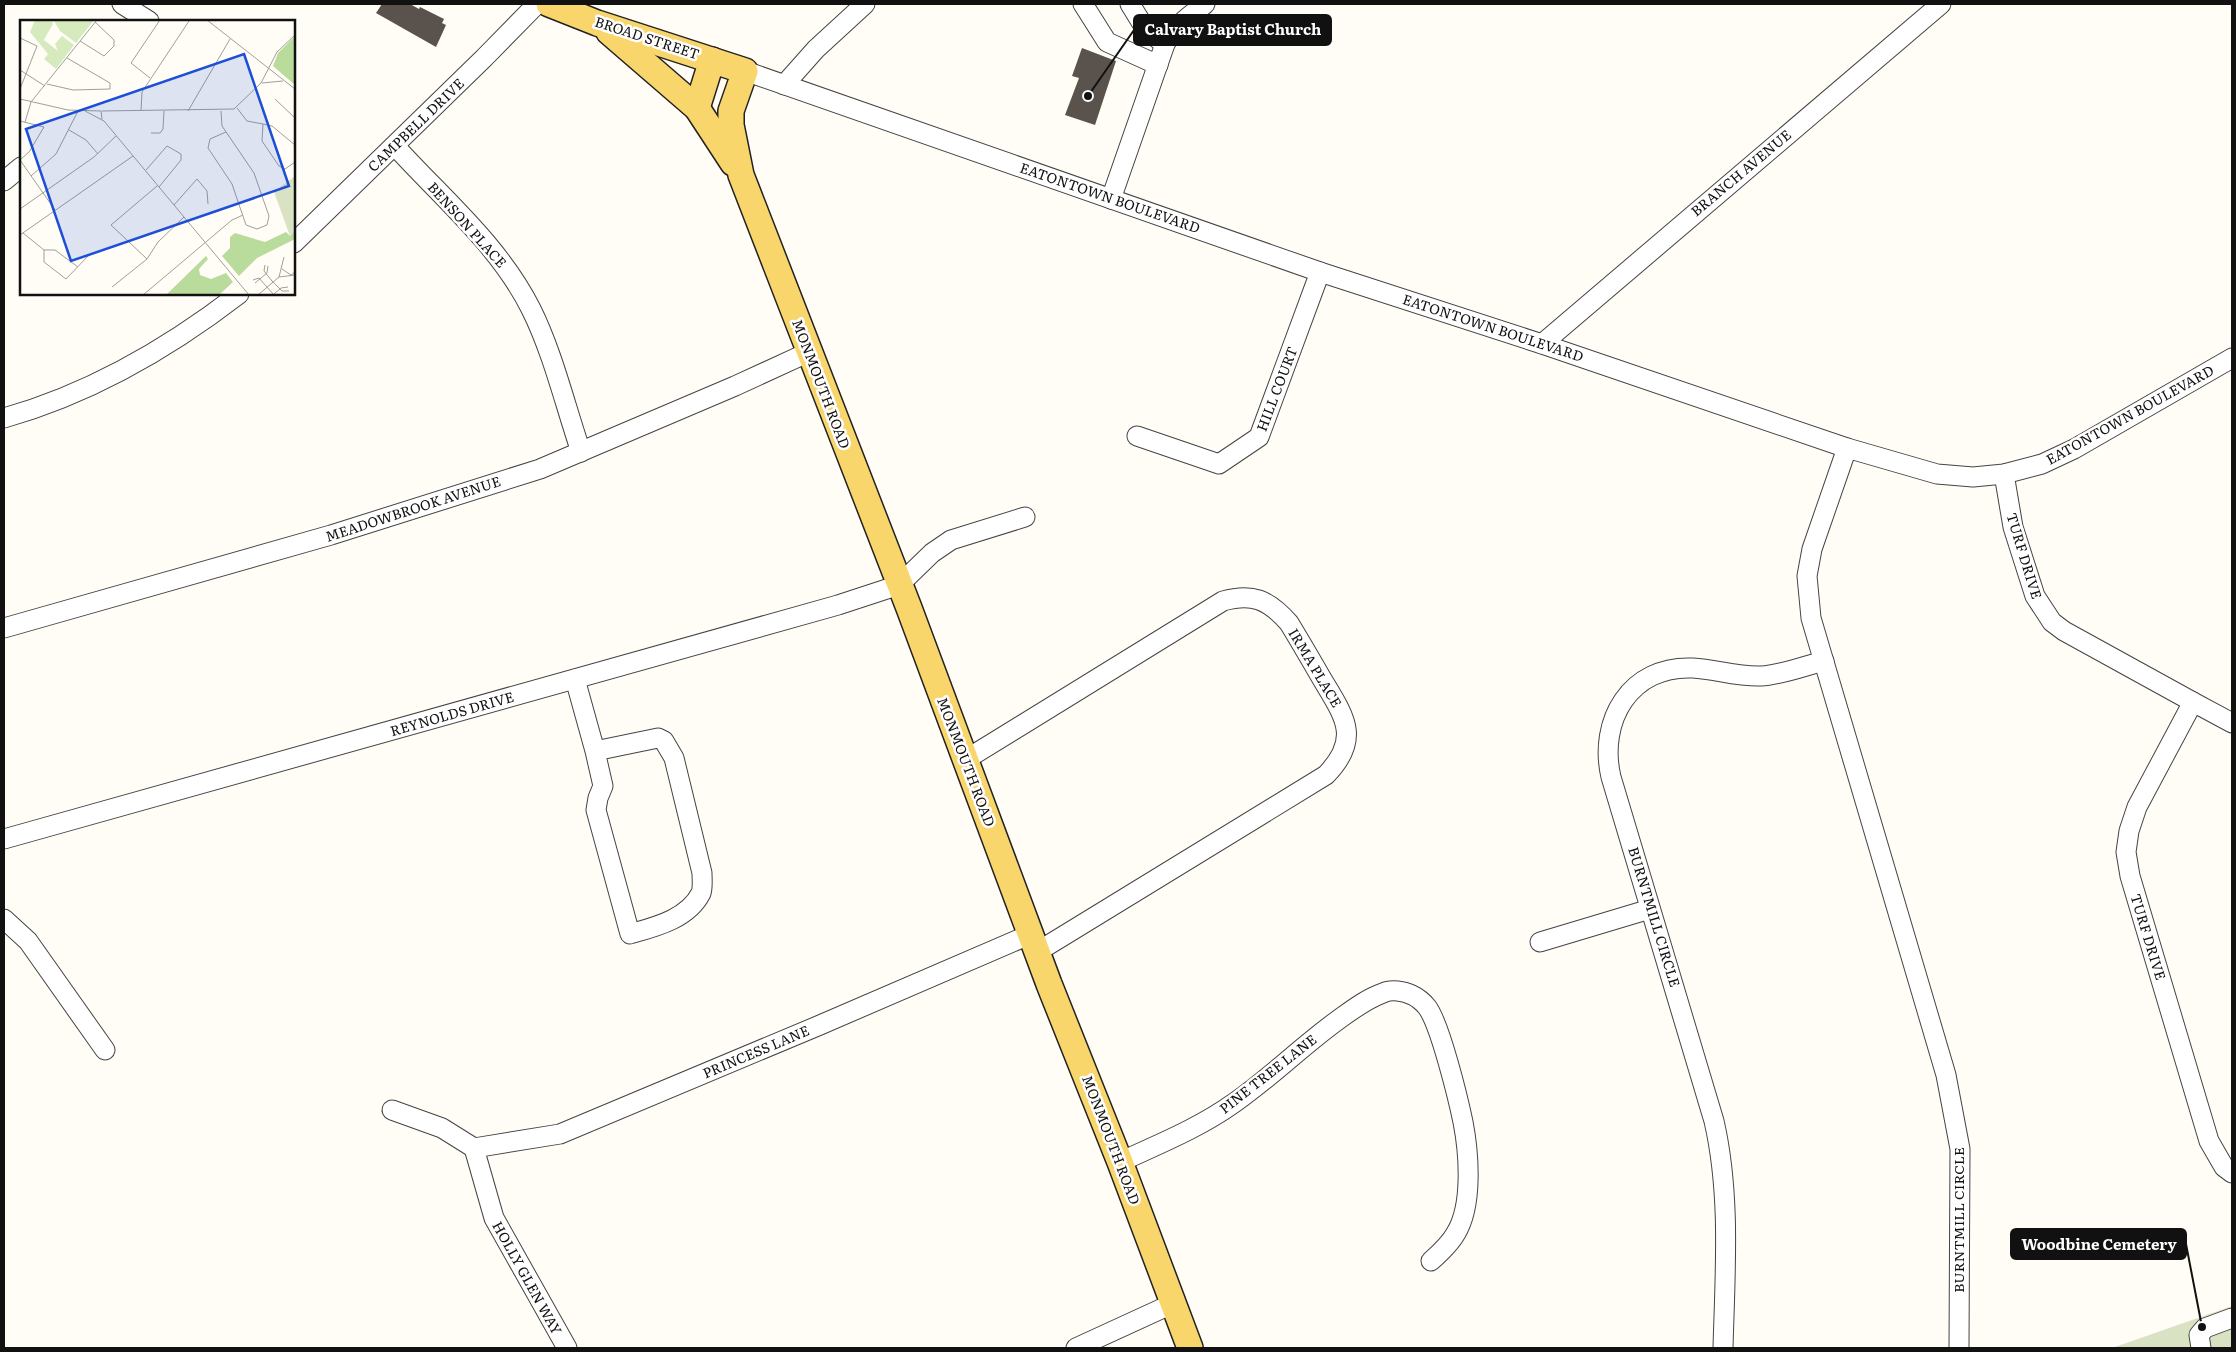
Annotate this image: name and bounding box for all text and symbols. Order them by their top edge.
street label: BROAD STREET [592,11,702,63]
callout: Calvary Baptist Church [1134,15,1331,45]
text: Calvary Baptist Church [1145,17,1321,40]
inset map [20,20,295,295]
street label: CAMPBELL DRIVE [363,73,468,176]
street label: BRANCH AVENUE [1686,124,1795,220]
street label: EATONTOWN BOULEVARD [1018,157,1203,237]
street label: BENSON PLACE [424,177,512,272]
street label: EATONTOWN BOULEVARD [1400,288,1587,366]
street label: MONMOUTH ROAD [788,316,856,451]
street label: HILL COURT [1251,343,1301,434]
street label: EATONTOWN BOULEVARD [2042,359,2217,469]
street label: MEADOWBROOK AVENUE [323,470,503,546]
street label: TURF DRIVE [2002,510,2048,601]
street label: IRMA PLACE [1284,624,1347,711]
street label: REYNOLDS DRIVE [388,686,516,740]
street label: MONMOUTH ROAD [933,694,1001,829]
street label: BURNTMILL CIRCLE [1624,844,1686,989]
street label: TURF DRIVE [2126,891,2172,982]
street label: PRINCESS LANE [699,1020,812,1083]
street label: PINE TREE LANE [1215,1029,1320,1118]
street label: MONMOUTH ROAD [1078,1072,1146,1207]
street label: BURNTMILL CIRCLE [1948,1147,1968,1293]
street label: HOLLY GLEN WAY [488,1217,567,1338]
callout: Woodbine Cemetery [2011,1229,2186,1259]
text: Woodbine Cemetery [2021,1232,2177,1255]

